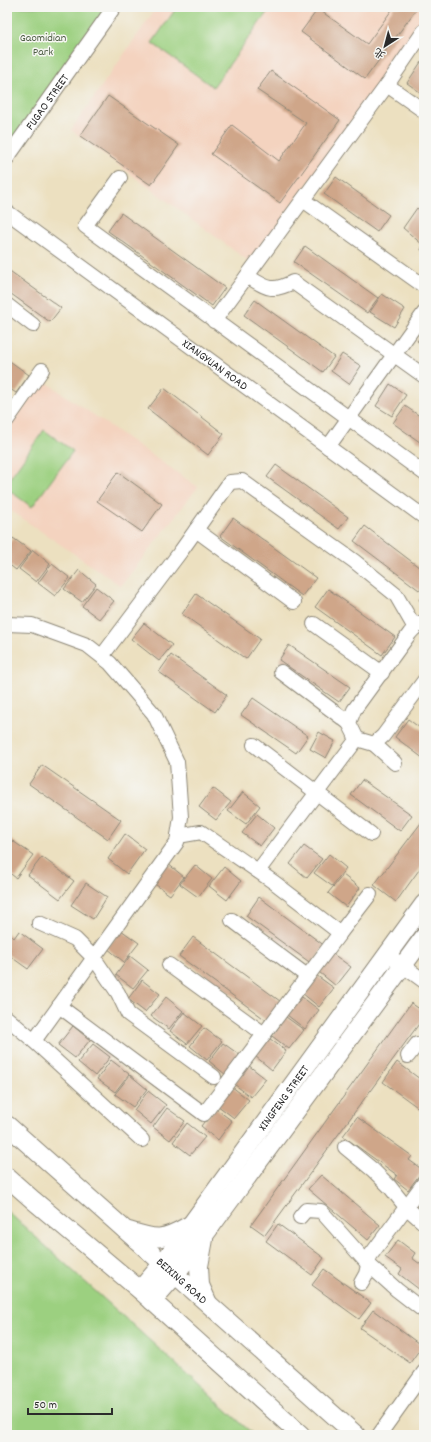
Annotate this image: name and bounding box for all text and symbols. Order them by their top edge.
north arrow [365,26,405,66]
park label: Gaomidian Park [20,30,67,61]
text: 北 [371,43,389,62]
street label: FUGAO STREET [22,71,74,134]
street label: XIANGYUAN ROAD [178,336,251,395]
street label: XINGFENG STREET [255,1062,314,1135]
street label: BEIXING ROAD [152,1254,210,1309]
scale bar [28,1390,112,1416]
text: 50 m [34,1397,57,1414]

